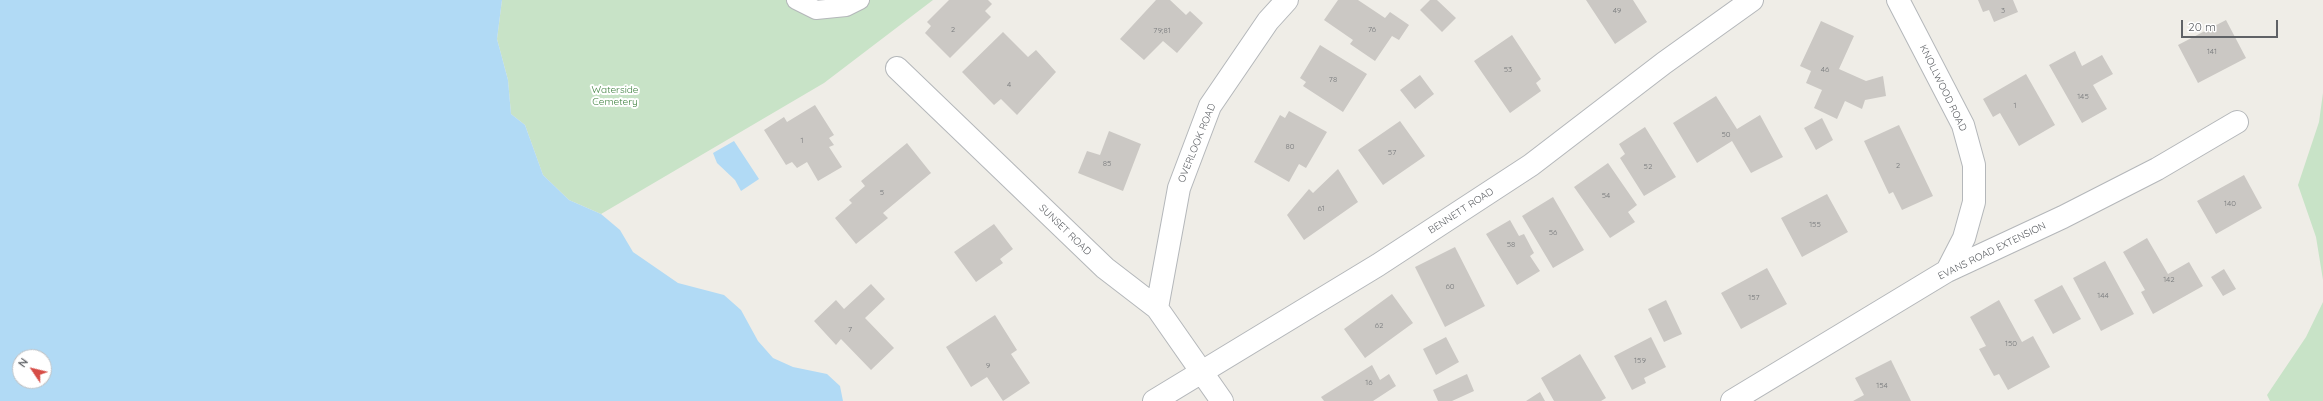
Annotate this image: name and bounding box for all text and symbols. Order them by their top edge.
house number: 49 [1613,6,1621,16]
house number: 3 [2001,6,2005,16]
scale bar [2183,12,2280,38]
text: 20 m [2188,19,2216,34]
house number: 2 [951,25,955,35]
house number: 76 [1368,25,1376,35]
house number: 79;81 [1153,26,1171,36]
street label: KNOLLWOOD ROAD [1917,43,1969,133]
house number: 141 [2207,47,2217,57]
house number: 53 [1504,65,1512,75]
house number: 46 [1821,65,1829,75]
house number: 78 [1329,75,1337,85]
house number: 4 [1007,80,1011,90]
park label: Waterside Cemetery [591,84,639,108]
house number: 145 [2077,92,2089,102]
house number: 1 [2014,101,2016,111]
street label: OVERLOOK ROAD [1176,102,1218,184]
house number: 50 [1721,130,1731,140]
house number: 1 [801,136,803,146]
house number: 80 [1285,142,1295,152]
house number: 57 [1388,148,1396,158]
house number: 85 [1103,159,1111,169]
house number: 2 [1896,161,1900,171]
house number: 52 [1644,162,1652,172]
street label: BENNETT ROAD [1426,185,1496,237]
house number: 5 [880,188,884,198]
house number: 54 [1602,191,1610,201]
house number: 140 [2224,199,2236,209]
street label: SUNSET ROAD [1036,202,1094,258]
house number: 61 [1317,204,1325,214]
house number: 155 [1809,220,1821,230]
street label: EVANS ROAD EXTENSION [1936,220,2048,282]
house number: 56 [1549,228,1557,238]
house number: 58 [1507,240,1515,250]
house number: 142 [2163,275,2175,285]
house number: 60 [1445,282,1455,292]
house number: 144 [2097,291,2109,301]
house number: 157 [1748,293,1760,303]
house number: 62 [1375,321,1383,331]
house number: 7 [848,325,852,335]
house number: 150 [2005,339,2017,349]
north arrow [12,349,52,389]
text: N [15,355,31,370]
house number: 159 [1634,356,1646,366]
house number: 9 [986,361,990,371]
house number: 16 [1365,378,1373,388]
house number: 154 [1876,381,1888,391]

